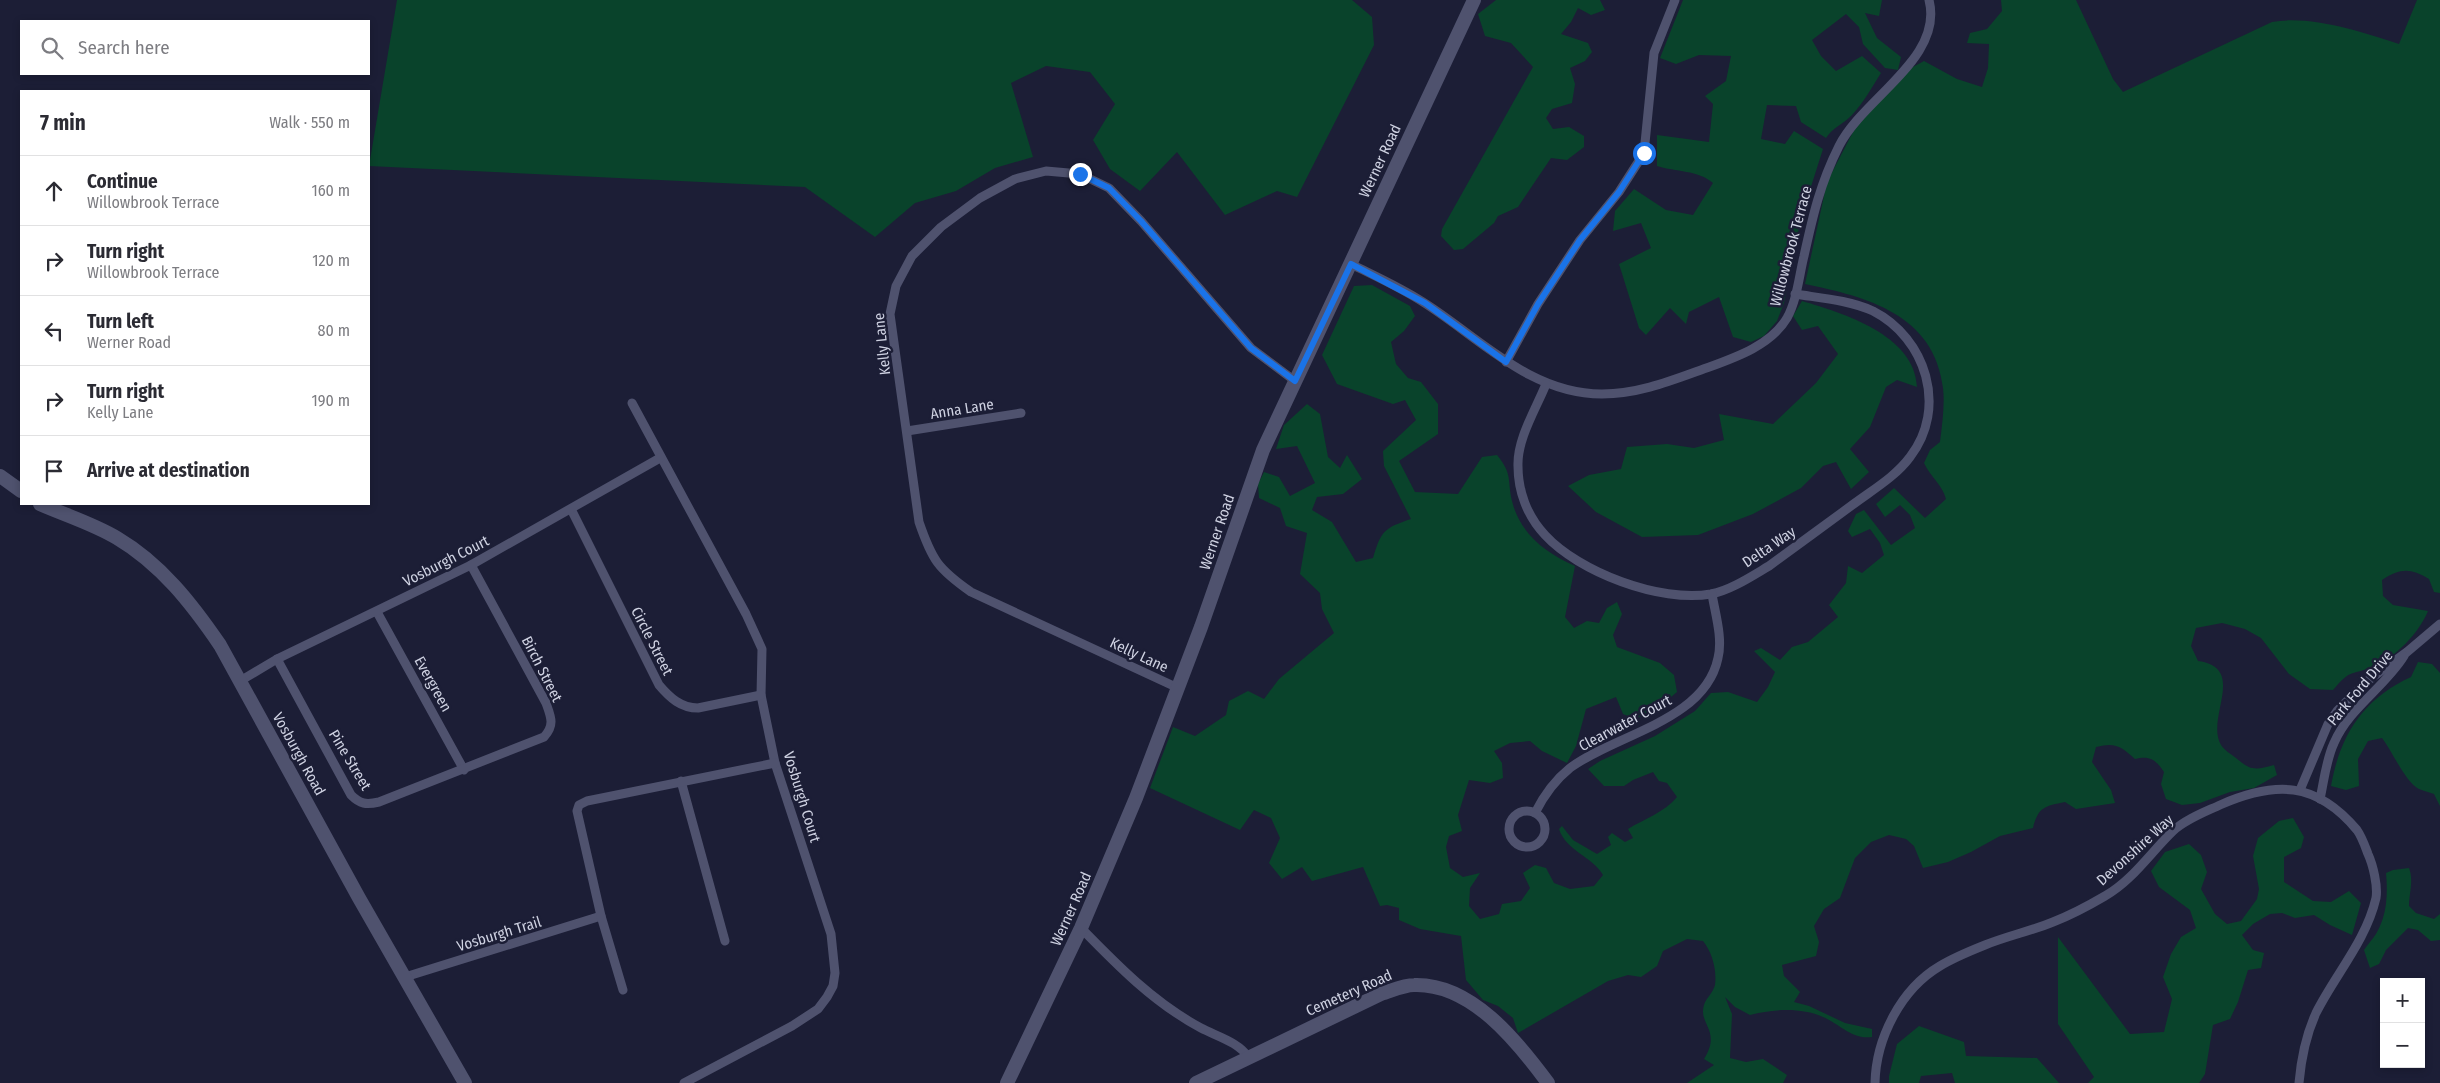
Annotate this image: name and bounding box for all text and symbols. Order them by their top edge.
search box [20,20,370,75]
icon: search [38,34,66,62]
text: Search here [78,36,170,59]
text: 7 min [40,110,86,136]
text: Walk · 550 m [269,113,350,132]
street label: Werner Road [1355,121,1405,201]
route start [1633,142,1656,165]
route end [1069,163,1092,186]
text: Continue [87,170,158,193]
icon: ahead [40,177,68,205]
text: 160 m [311,181,350,200]
street label: Willowbrook Terrace [1766,184,1816,308]
text: Willowbrook Terrace [87,193,219,212]
text: Turn right [87,240,164,263]
icon: right [40,247,68,275]
text: 120 m [312,251,350,270]
text: Willowbrook Terrace [87,263,219,282]
text: Turn left [87,310,154,333]
street label: Kelly Lane [870,312,894,376]
icon: left [40,317,68,345]
text: 80 m [318,321,350,340]
text: Werner Road [87,333,171,352]
text: Turn right [87,380,164,403]
icon: right [40,387,68,415]
text: 190 m [312,391,350,410]
street label: Anna Lane [929,395,995,423]
text: Kelly Lane [87,403,153,422]
icon: arrive [40,457,68,485]
text: Arrive at destination [87,459,250,482]
street label: Werner Road [1196,492,1238,572]
street label: Delta Way [1739,522,1799,571]
street label: Vosburgh Court [400,532,492,590]
street label: Circle Street [627,604,677,678]
street label: Birch Street [518,633,566,705]
street label: Kelly Lane [1107,634,1171,676]
street label: Park Ford Drive [2323,647,2397,729]
street label: Evergreen [410,653,456,715]
street label: Clearwater Court [1576,691,1674,755]
street label: Vosburgh Road [269,709,329,799]
street label: Pine Street [325,726,375,794]
street label: Vosburgh Court [780,749,824,845]
street label: Devonshire Way [2093,811,2177,889]
street label: Werner Road [1047,869,1095,949]
street label: Vosburgh Trail [455,913,543,955]
street label: Cemetery Road [1303,966,1395,1020]
map controls [2380,978,2425,1068]
button: + [2380,978,2425,1023]
button: − [2380,1023,2425,1068]

